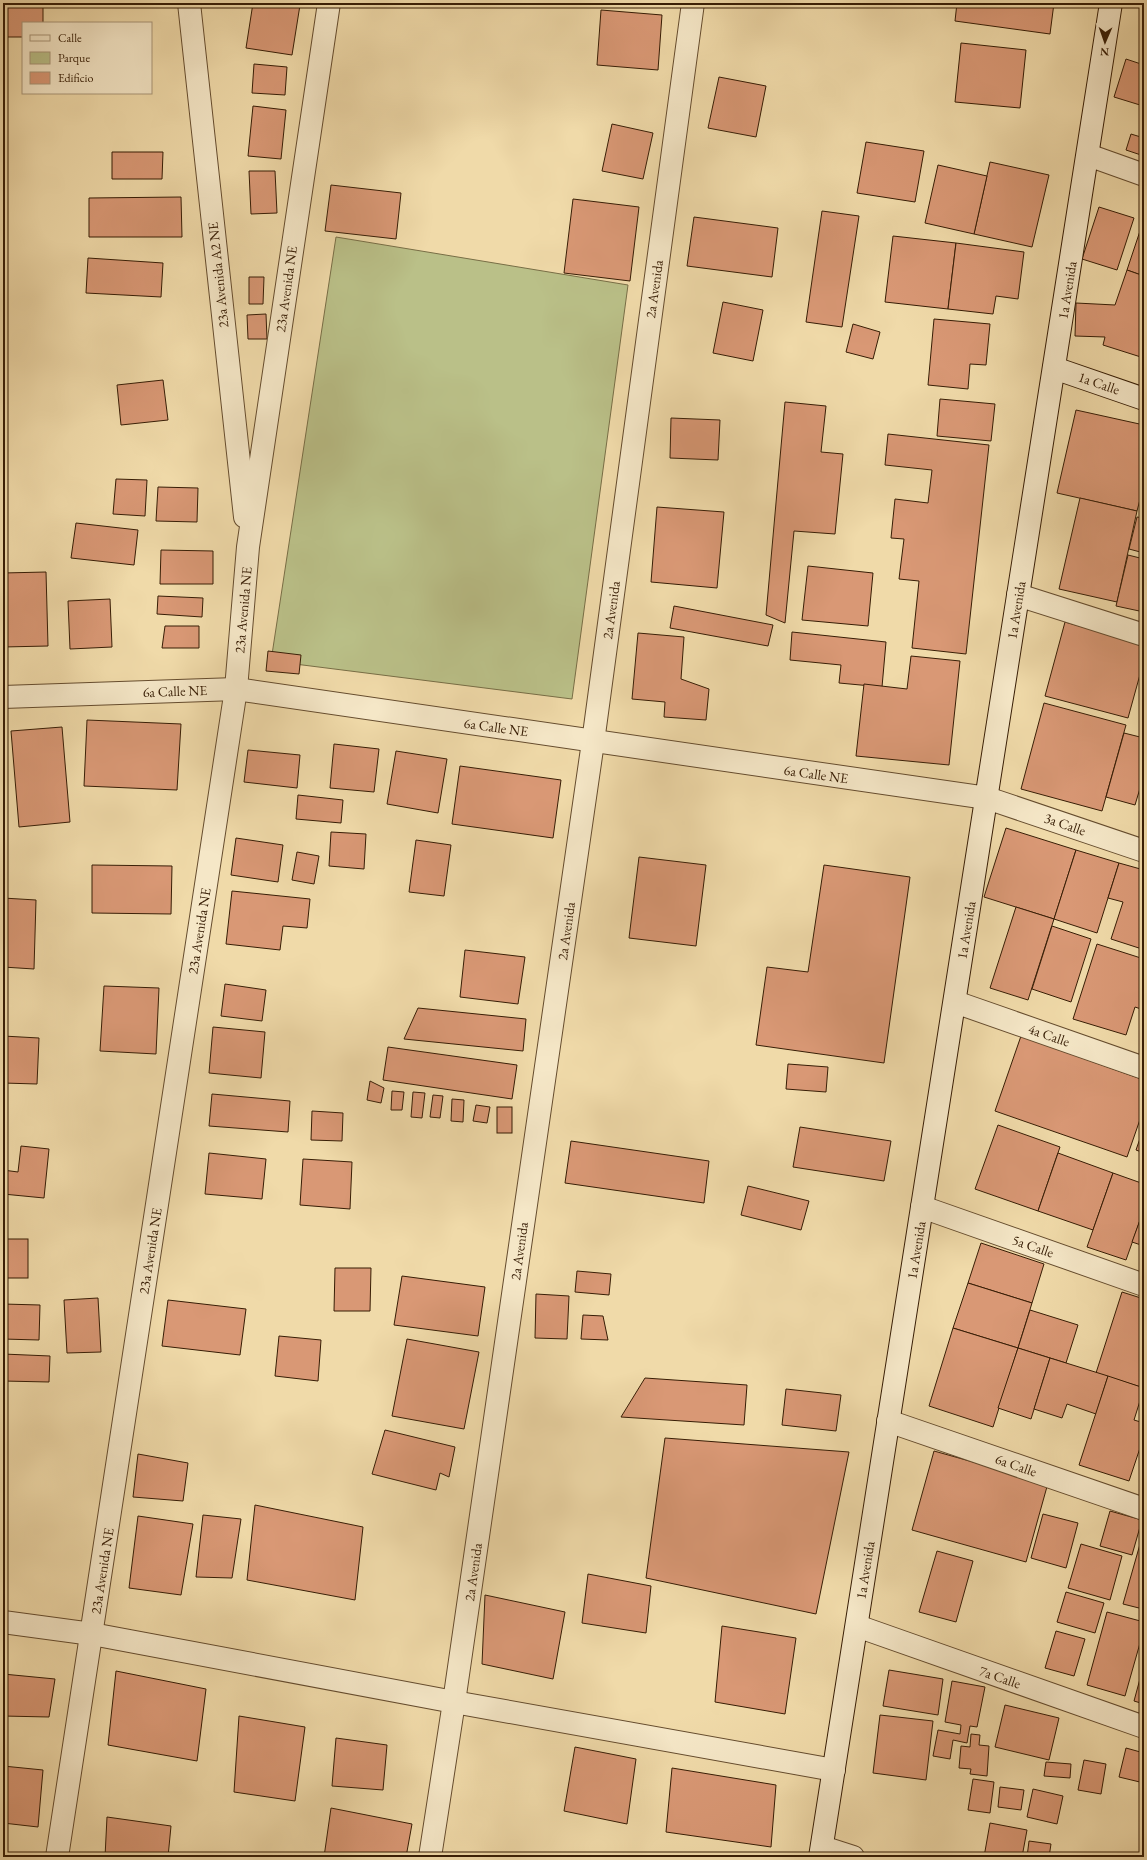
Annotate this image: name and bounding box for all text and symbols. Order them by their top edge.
legend [22,22,152,94]
north arrow [1085,22,1125,62]
text: Calle [58,30,82,46]
text: N [1100,45,1109,59]
text: Parque [58,50,90,66]
text: Edificio [58,70,94,86]
street label: 23a Avenida A2 NE [203,221,233,329]
street label: 23a Avenida NE [271,245,301,333]
street label: 2a Avenida [641,258,667,319]
street label: 1a Avenida [1054,259,1081,320]
street label: 1a Calle [1076,368,1123,399]
street label: 23a Avenida NE [230,566,256,654]
street label: 2a Avenida [598,579,624,640]
street label: 1a Avenida [1003,579,1030,640]
street label: 6a Calle NE [142,681,208,701]
street label: 6a Calle NE [463,714,529,740]
street label: 6a Calle NE [783,761,849,787]
street label: 3a Calle [1042,809,1089,840]
street label: 23a Avenida NE [183,887,215,975]
street label: 1a Avenida [953,899,980,960]
street label: 2a Avenida [553,900,579,961]
street label: 4a Calle [1026,1020,1073,1051]
street label: 23a Avenida NE [134,1207,166,1295]
street label: 1a Avenida [903,1219,930,1280]
street label: 2a Avenida [506,1220,532,1281]
street label: 5a Calle [1010,1231,1057,1262]
street label: 6a Calle [993,1450,1040,1481]
street label: 23a Avenida NE [86,1527,118,1615]
street label: 1a Avenida [852,1539,879,1600]
street label: 2a Avenida [460,1541,486,1602]
street label: 7a Calle [977,1662,1024,1693]

